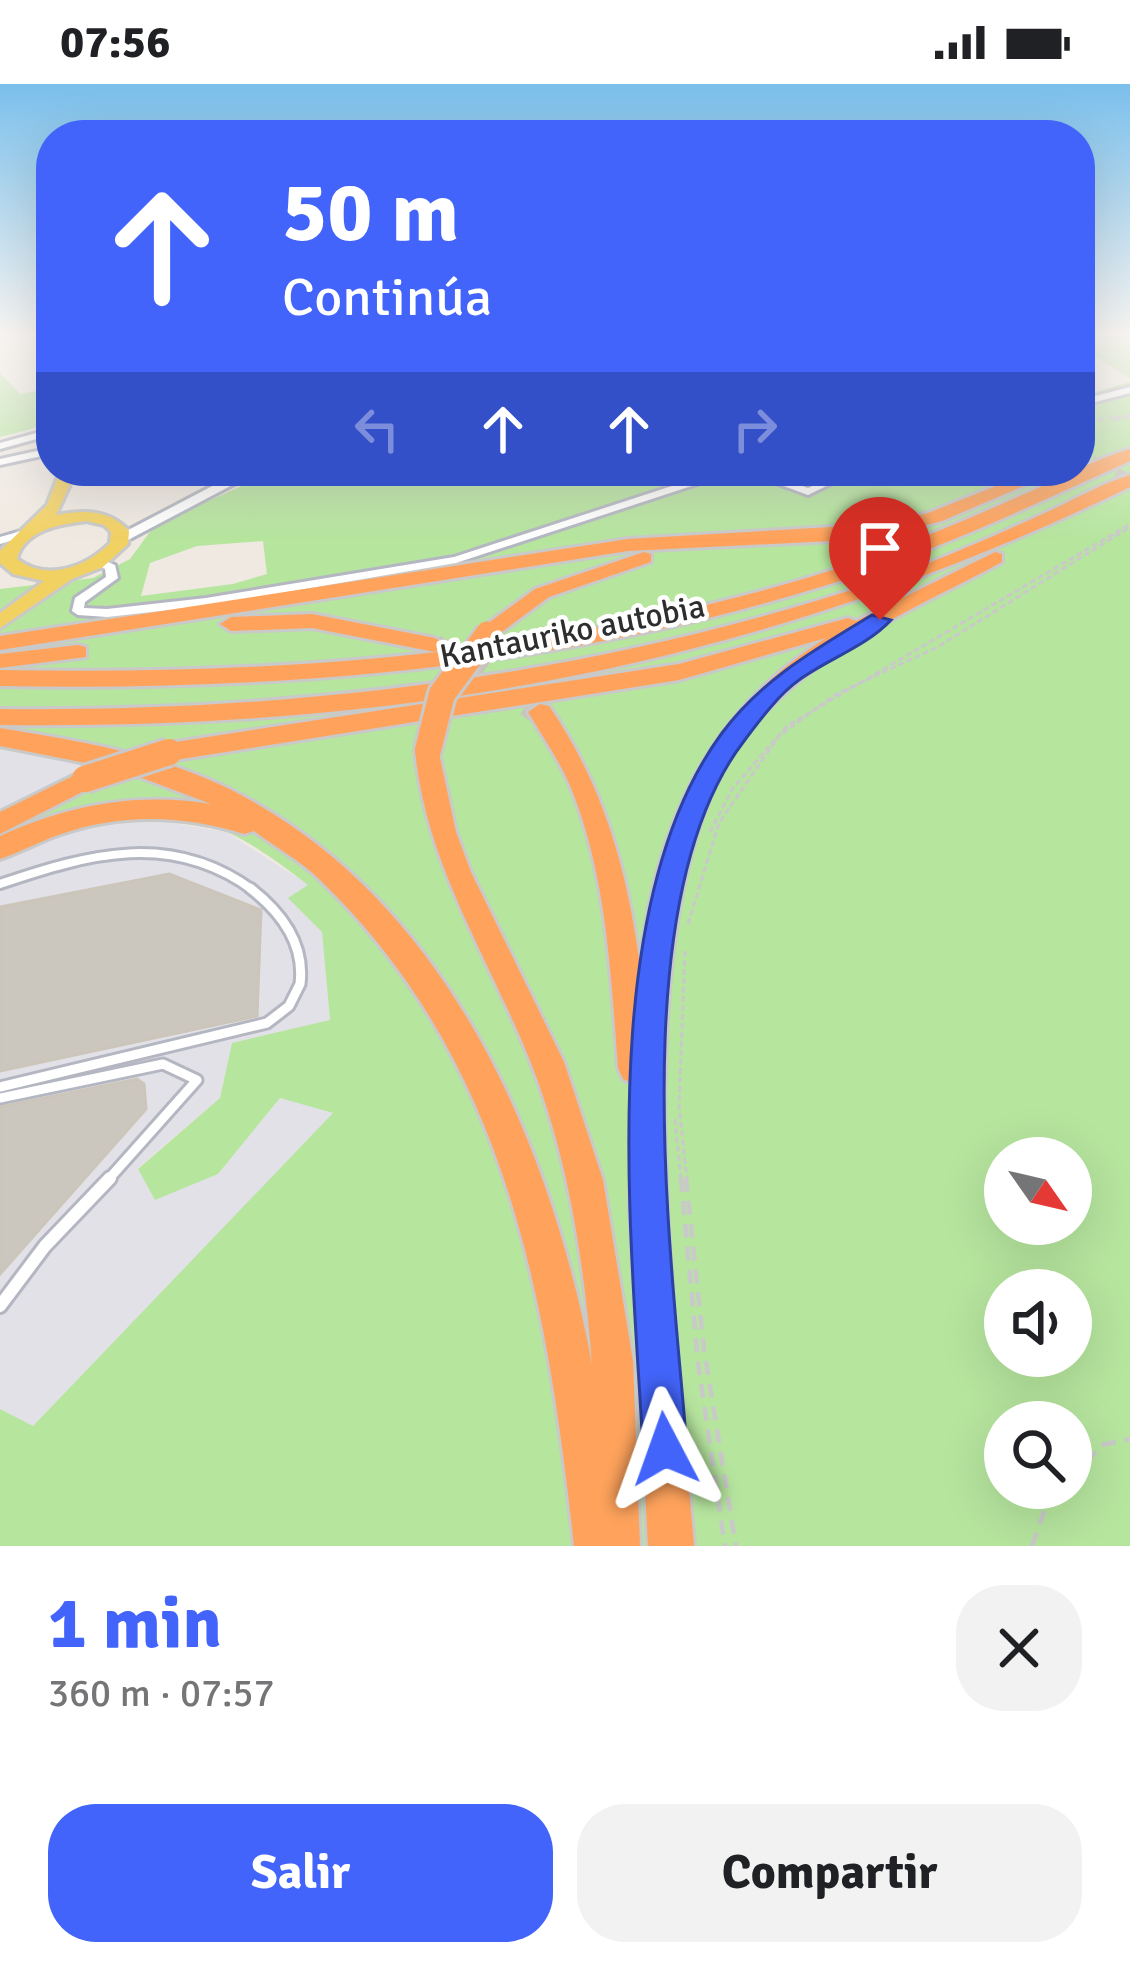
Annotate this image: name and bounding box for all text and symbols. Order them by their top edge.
text: 07:56 [60,15,170,70]
text: 50 m [282,161,459,265]
icon: ahead [84,168,240,324]
text: Continúa [282,264,492,331]
icon: left [344,396,410,462]
icon: ahead [470,396,536,462]
icon: ahead [596,396,662,462]
icon: right [722,396,788,462]
pin [829,497,931,620]
icon: arrive [847,515,913,581]
street label: Kantauriko autobia [436,586,708,677]
north arrow [984,1137,1092,1245]
map controls [984,1137,1092,1509]
button: sound [984,1269,1092,1377]
position arrow [602,1386,728,1512]
button: search [984,1401,1092,1509]
text: 1 min [48,1579,222,1668]
button: close [956,1585,1082,1711]
text: 360 m · 07:57 [48,1669,275,1717]
button: Salir [48,1804,553,1942]
button: Compartir [577,1804,1082,1942]

